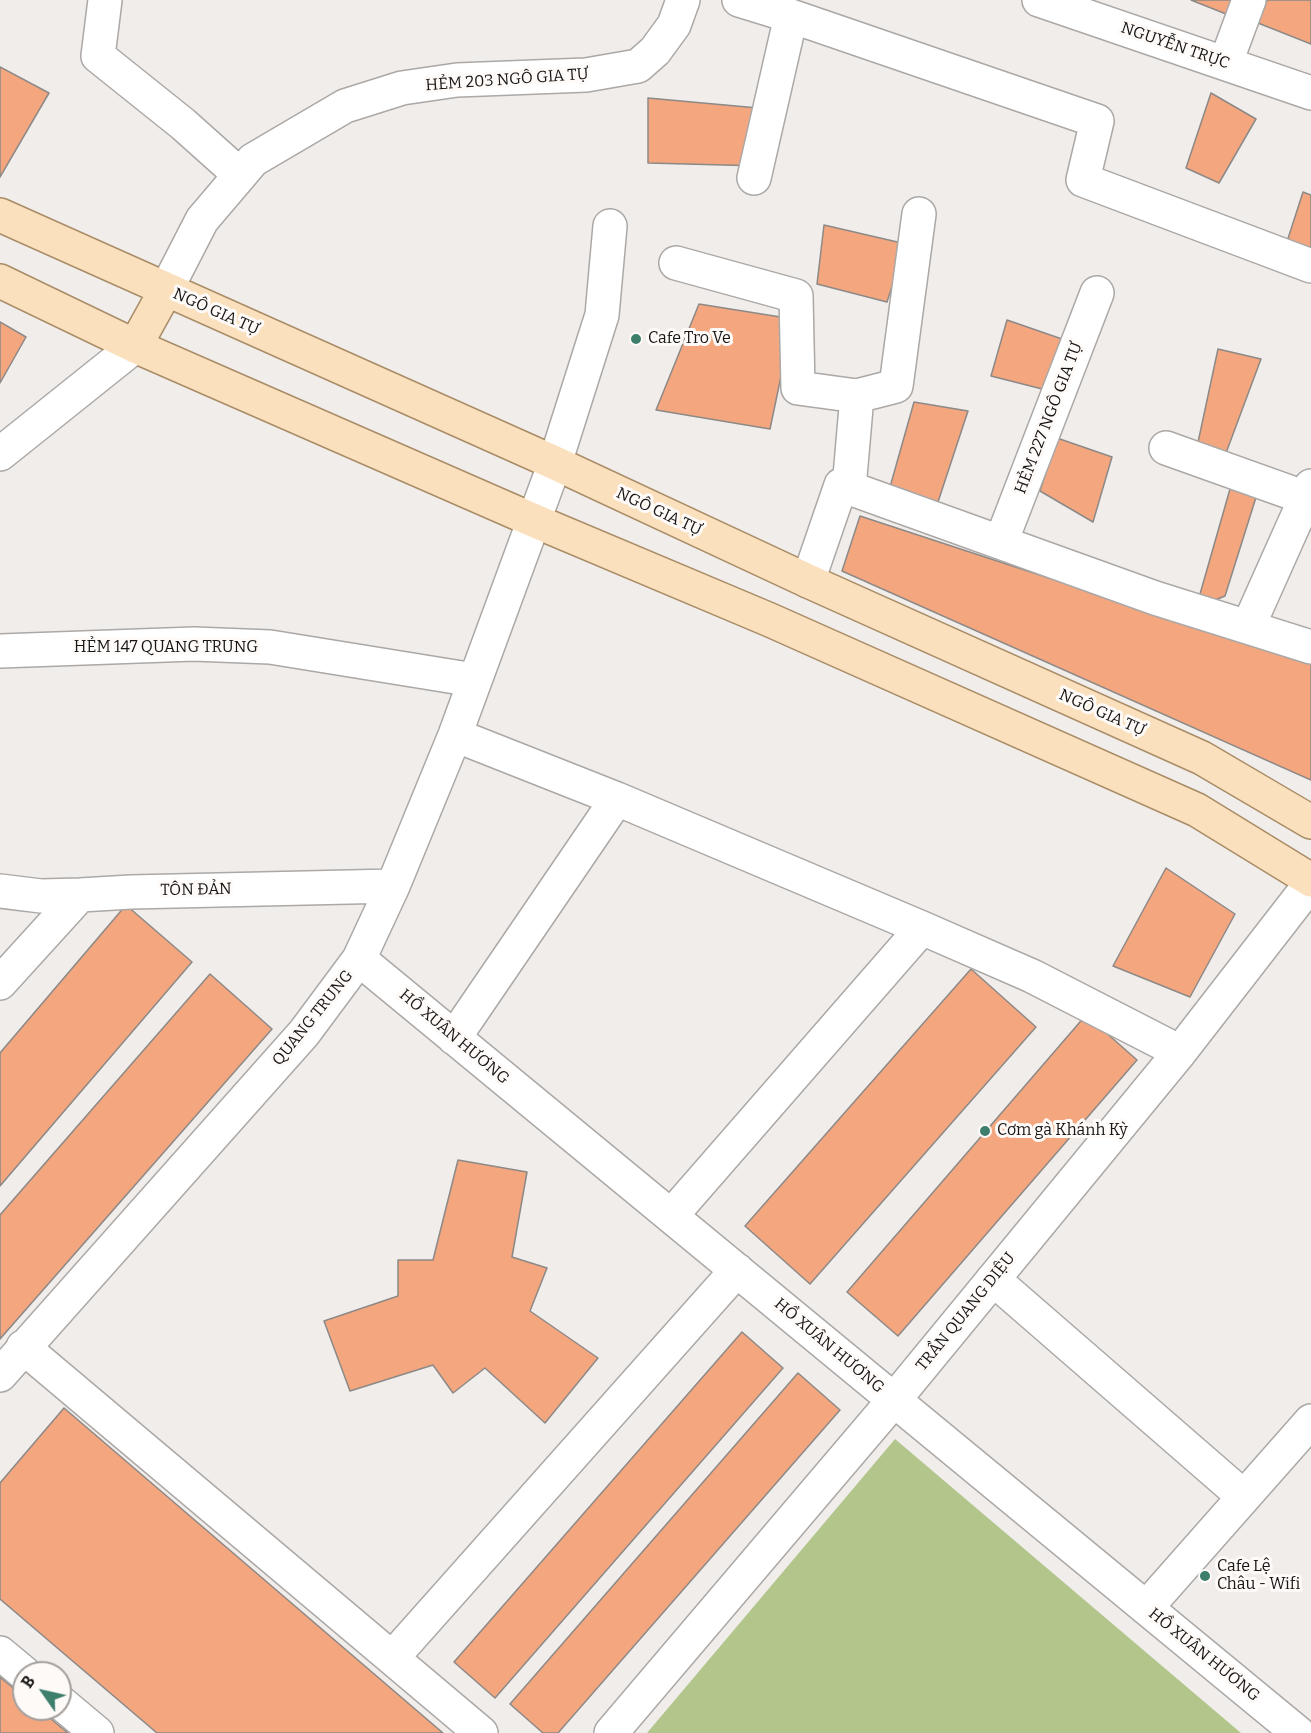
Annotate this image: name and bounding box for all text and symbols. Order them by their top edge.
street label: NGUYỄN TRỰC [1118,18,1232,74]
street label: HẺM 203 NGÔ GIA TỰ [425,65,589,95]
street label: NGÔ GIA TỰ [170,284,262,340]
place label: Cafe Tro Ve [648,329,731,349]
marker: Cafe Tro Ve [629,332,643,346]
street label: HẺM 227 NGÔ GIA TỰ [1011,339,1087,497]
street label: NGÔ GIA TỰ [613,484,705,540]
street label: HẺM 147 QUANG TRUNG [74,638,258,658]
street label: NGÔ GIA TỰ [1056,685,1148,741]
street label: TÔN ĐẢN [160,880,232,900]
street label: QUANG TRUNG [269,966,357,1070]
street label: HỒ XUÂN HƯƠNG [395,986,513,1088]
place label: Cơm gà Khánh Kỳ [997,1121,1128,1141]
marker: Cơm gà Khánh Kỳ [978,1124,992,1138]
street label: TRẦN QUANG DIỆU [912,1249,1020,1375]
street label: HỒ XUÂN HƯƠNG [770,1295,888,1397]
place label: Cafe Lệ Châu - Wifi [1217,1557,1300,1595]
marker: Cafe Lệ Châu - Wifi [1198,1569,1212,1583]
street label: HỒ XUÂN HƯƠNG [1145,1604,1263,1706]
north arrow [12,1661,72,1721]
text: B [18,1672,39,1691]

